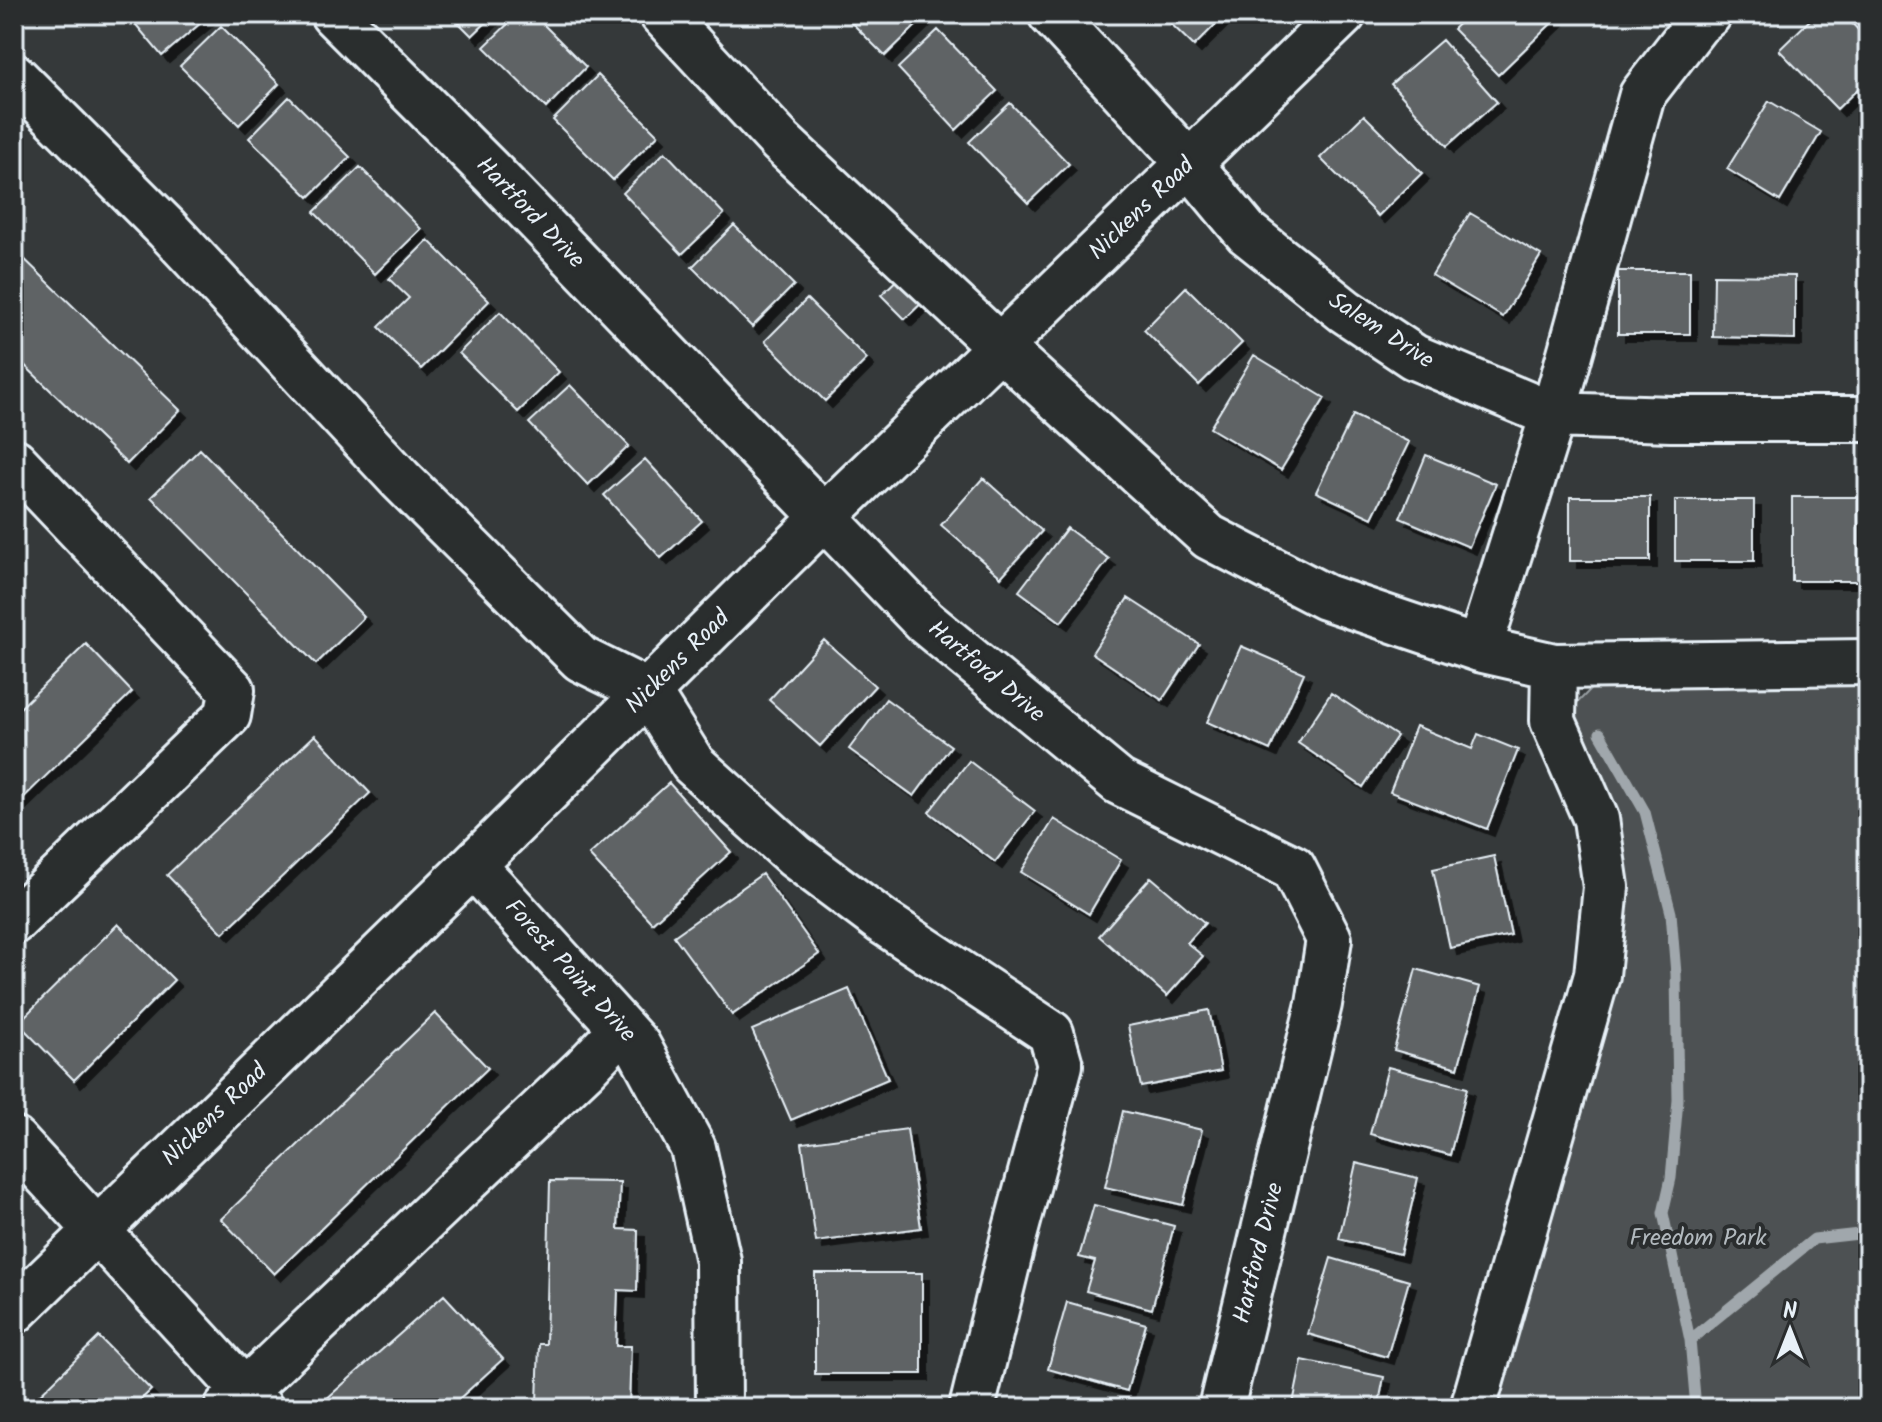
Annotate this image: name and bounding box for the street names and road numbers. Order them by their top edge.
street label: Nickens Road [1080,147,1205,270]
street label: Hartford Drive [466,148,594,279]
street label: Salem Drive [1320,282,1442,380]
street label: Nickens Road [616,600,740,724]
street label: Hartford Drive [918,611,1054,733]
street label: Forest Point Drive [494,890,646,1052]
street label: Nickens Road [153,1053,278,1176]
street label: Hartford Drive [1223,1178,1295,1328]

